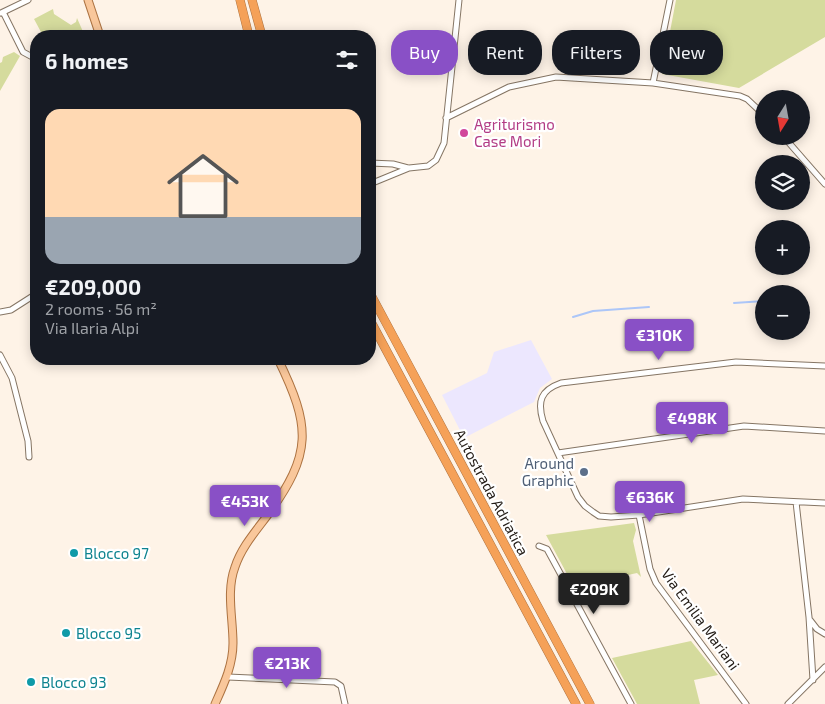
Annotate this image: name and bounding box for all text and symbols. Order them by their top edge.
chip: Buy [391,30,458,75]
chip: Rent [468,30,542,75]
chip: Filters [552,30,640,75]
chip: New [650,30,723,75]
icon: filters [333,46,361,74]
text: 6 homes [45,48,128,73]
north arrow [755,90,810,145]
map controls [755,90,810,340]
place label: Agriturismo Case Mori [474,115,555,150]
marker: Agriturismo Case Mori [458,127,470,139]
icon: home [158,141,248,231]
button: layers [755,155,810,210]
button: + [755,220,810,275]
text: €209,000 [45,274,141,299]
button: − [755,285,810,340]
text: 2 rooms · 56 m² [45,299,157,318]
text: Via Ilaria Alpi [45,318,139,337]
pin: €310K [624,318,694,361]
text: €310K [636,325,682,344]
pin: €498K [657,402,727,444]
text: €498K [667,408,717,427]
street label: Autostrada Adriatica [451,426,533,558]
place label: Around Graphic [522,454,574,489]
marker: Around Graphic [578,466,590,478]
pin: €636K [615,480,685,523]
pin: €453K [210,484,280,527]
text: €636K [626,487,674,506]
text: €453K [221,491,269,510]
place label: Blocco 97 [84,544,149,562]
marker: Blocco 97 [68,547,80,559]
street label: Via Emilia Mariani [658,565,744,673]
pin: €209K [559,572,629,615]
text: €209K [569,579,619,598]
place label: Blocco 95 [76,624,141,642]
marker: Blocco 95 [60,627,72,639]
pin: €213K [252,646,322,689]
text: €213K [264,653,310,672]
place label: Blocco 93 [41,673,107,691]
marker: Blocco 93 [25,676,37,688]

